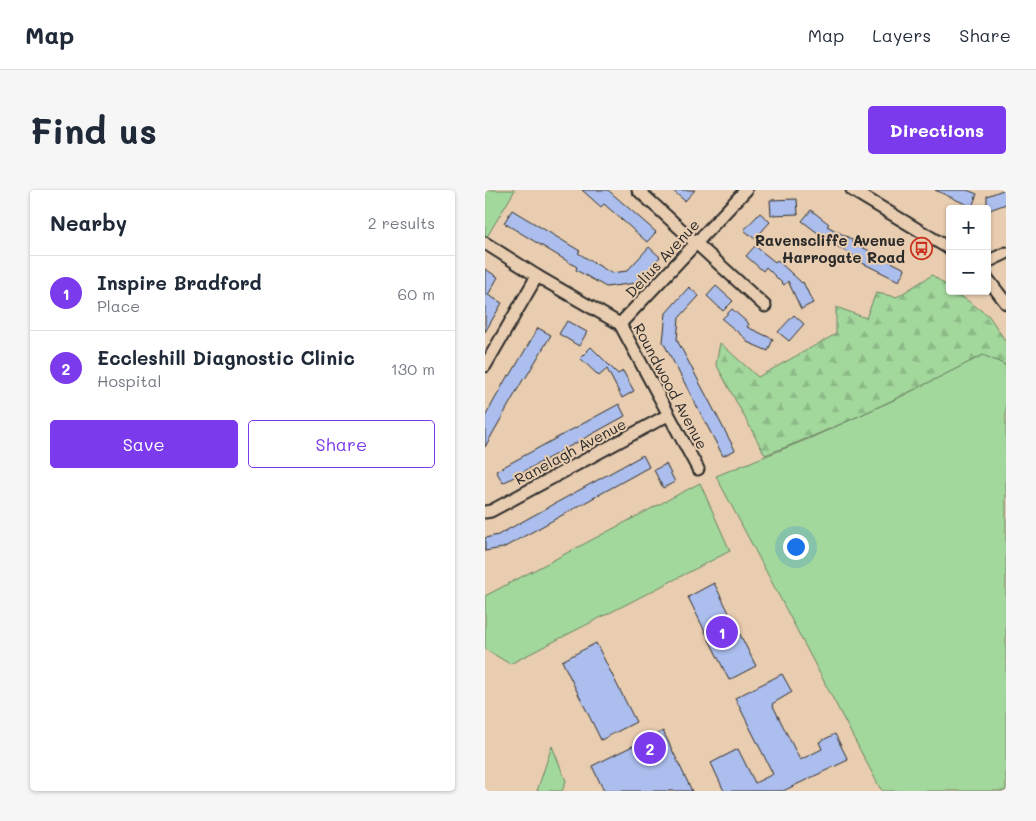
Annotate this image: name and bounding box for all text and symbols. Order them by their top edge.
text: Map [25,19,74,50]
text: Map [808,23,844,47]
text: Layers [872,23,931,47]
text: Share [959,23,1011,47]
button: Directions [868,106,1006,154]
text: Find us [30,107,157,153]
map controls [946,205,991,295]
button: + [946,205,991,250]
text: Nearby [50,209,127,236]
text: 2 results [368,212,435,233]
street label: Delius Avenue [621,215,703,301]
place label: Ravenscliffe Avenue Harrogate Road [755,230,905,267]
bus stop icon: Ravenscliffe Avenue Harrogate Road [909,237,933,261]
button: − [946,250,991,295]
text: Inspire Bradford [97,270,262,295]
text: 1 [62,283,70,304]
text: 60 m [398,283,435,304]
text: Place [97,295,140,316]
street label: Roundwood Avenue [629,319,713,453]
text: Eccleshill Diagnostic Clinic [97,345,355,370]
text: 2 [62,358,70,379]
text: 130 m [391,358,435,379]
text: Hospital [97,370,161,391]
street label: Ranelagh Avenue [511,413,629,489]
button: Save [50,420,238,468]
button: Share [248,420,435,468]
your location [783,534,809,560]
pin: 1 [706,613,738,651]
pin: 2 [634,729,666,767]

